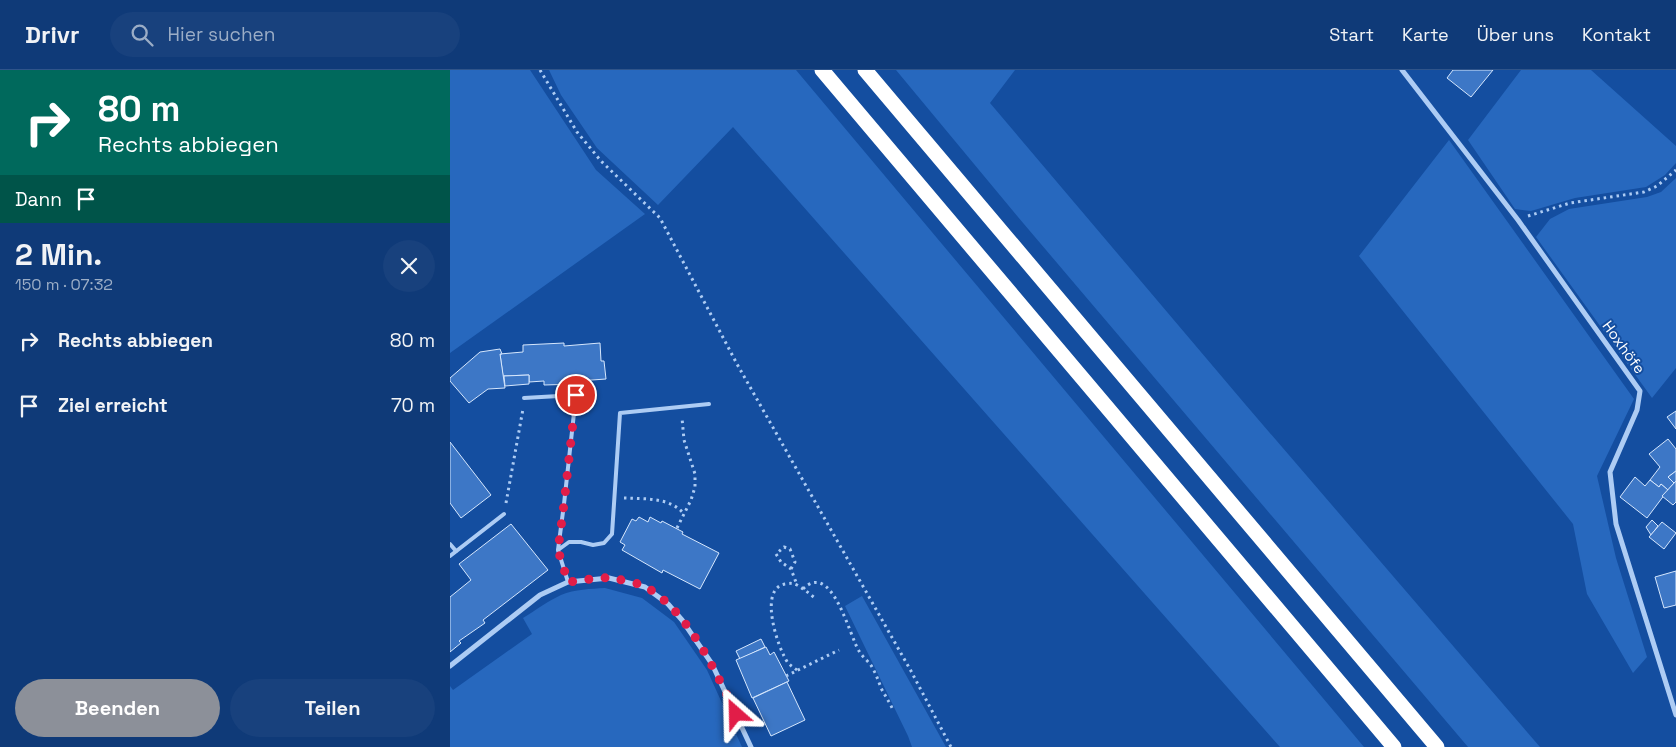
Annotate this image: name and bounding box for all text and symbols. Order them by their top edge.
search box [110,12,460,57]
text: Drivr [25,19,80,50]
icon: search [128,21,156,49]
text: Hier suchen [168,22,276,47]
text: Start [1329,23,1374,46]
text: Karte [1402,23,1449,46]
text: Über uns [1477,23,1554,46]
text: Kontakt [1582,23,1651,46]
text: 80 m [98,87,180,131]
icon: right [15,90,80,155]
text: Rechts abbiegen [98,130,279,158]
icon: arrive [72,185,100,213]
text: Dann [15,187,62,212]
text: 2 Min. [15,235,102,274]
button: close [383,240,435,292]
text: 150 m · 07:32 [15,274,113,295]
street label: Hoxhöfe [1598,317,1650,377]
icon: right [15,327,43,355]
text: Rechts abbiegen [58,328,213,353]
text: 80 m [390,328,435,353]
pin [555,374,597,416]
icon: arrive [562,381,590,409]
icon: arrive [15,392,43,420]
text: Ziel erreicht [58,393,168,418]
text: 70 m [391,393,435,418]
button: Beenden [15,679,220,737]
button: Teilen [230,679,435,737]
position arrow [709,687,761,739]

